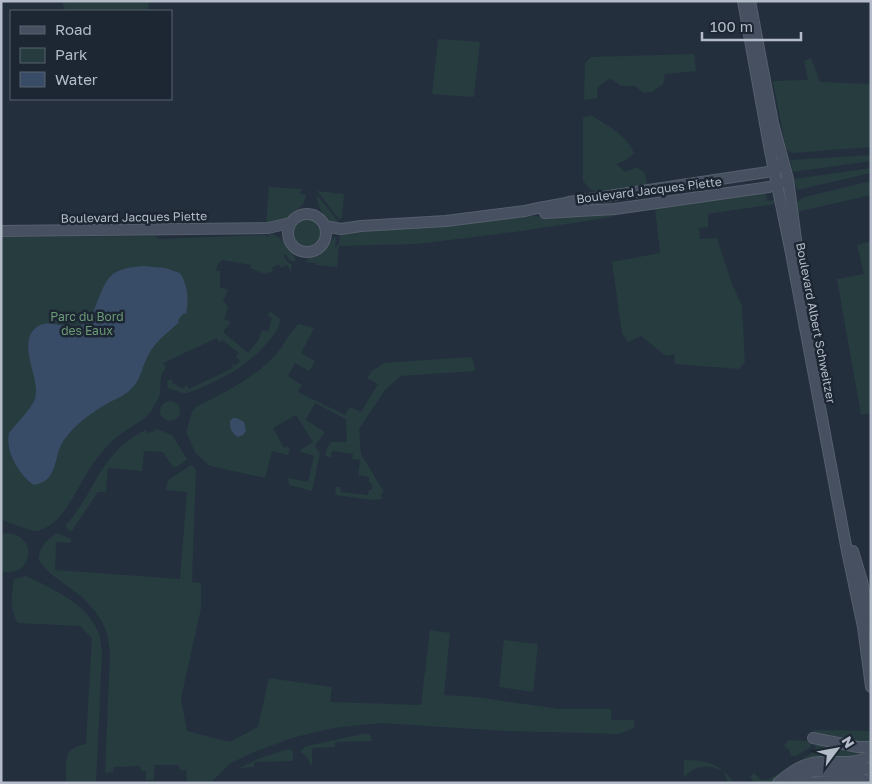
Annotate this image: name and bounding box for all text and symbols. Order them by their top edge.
legend [10,10,172,100]
scale bar [702,10,801,42]
text: 100 m [710,17,753,35]
text: Road [55,20,92,38]
text: Park [55,45,88,63]
text: Water [55,70,98,88]
street label: Boulevard Jacques Piette [575,174,723,206]
street label: Boulevard Jacques Piette [61,208,207,226]
street label: Boulevard Albert Schweitzer [793,241,839,405]
park label: Parc du Bord des Eaux [50,309,124,338]
north arrow [812,724,862,774]
text: N [838,733,858,751]

